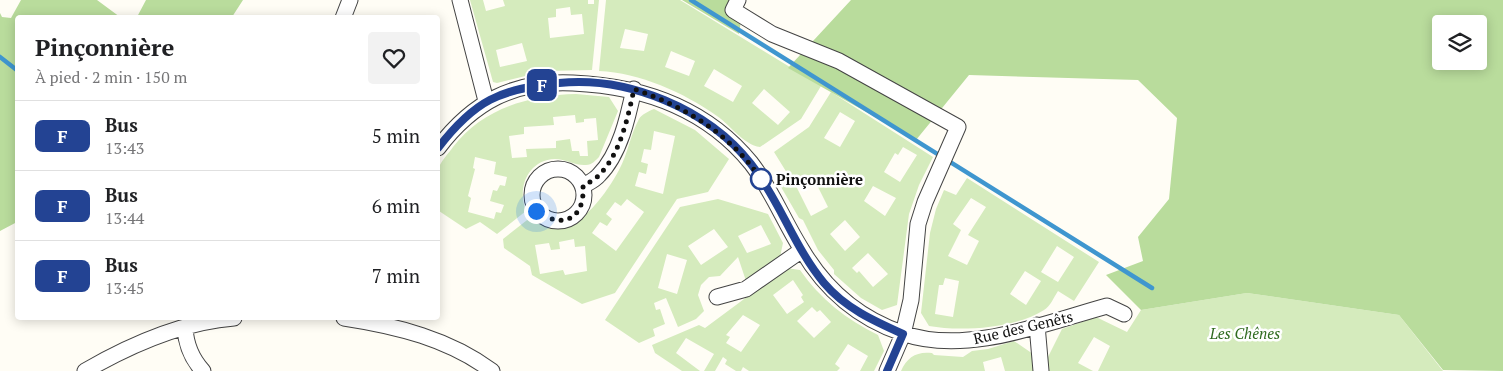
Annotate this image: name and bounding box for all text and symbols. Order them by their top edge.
map controls [1432,15,1487,70]
button: layers [1432,15,1487,70]
text: Pinçonnière [35,31,174,63]
button: heart [368,32,420,84]
text: À pied · 2 min · 150 m [35,66,187,88]
line badge: F [526,69,558,101]
text: F [537,73,547,97]
text: Bus [105,112,138,137]
text: 5 min [372,123,420,148]
text: F [57,124,68,148]
text: 13:43 [105,137,144,159]
marker: Pinçonnière [750,168,772,190]
place label: Pinçonnière [776,169,863,189]
text: Bus [105,182,138,207]
text: 6 min [372,193,420,218]
text: F [57,194,68,218]
your location [524,199,549,224]
text: 13:44 [105,207,144,229]
text: Bus [105,252,138,277]
text: 7 min [372,263,420,288]
text: F [57,264,68,288]
text: 13:45 [105,277,144,299]
street label: Rue des Genêts [971,306,1075,348]
park label: Les Chênes [1209,323,1280,343]

